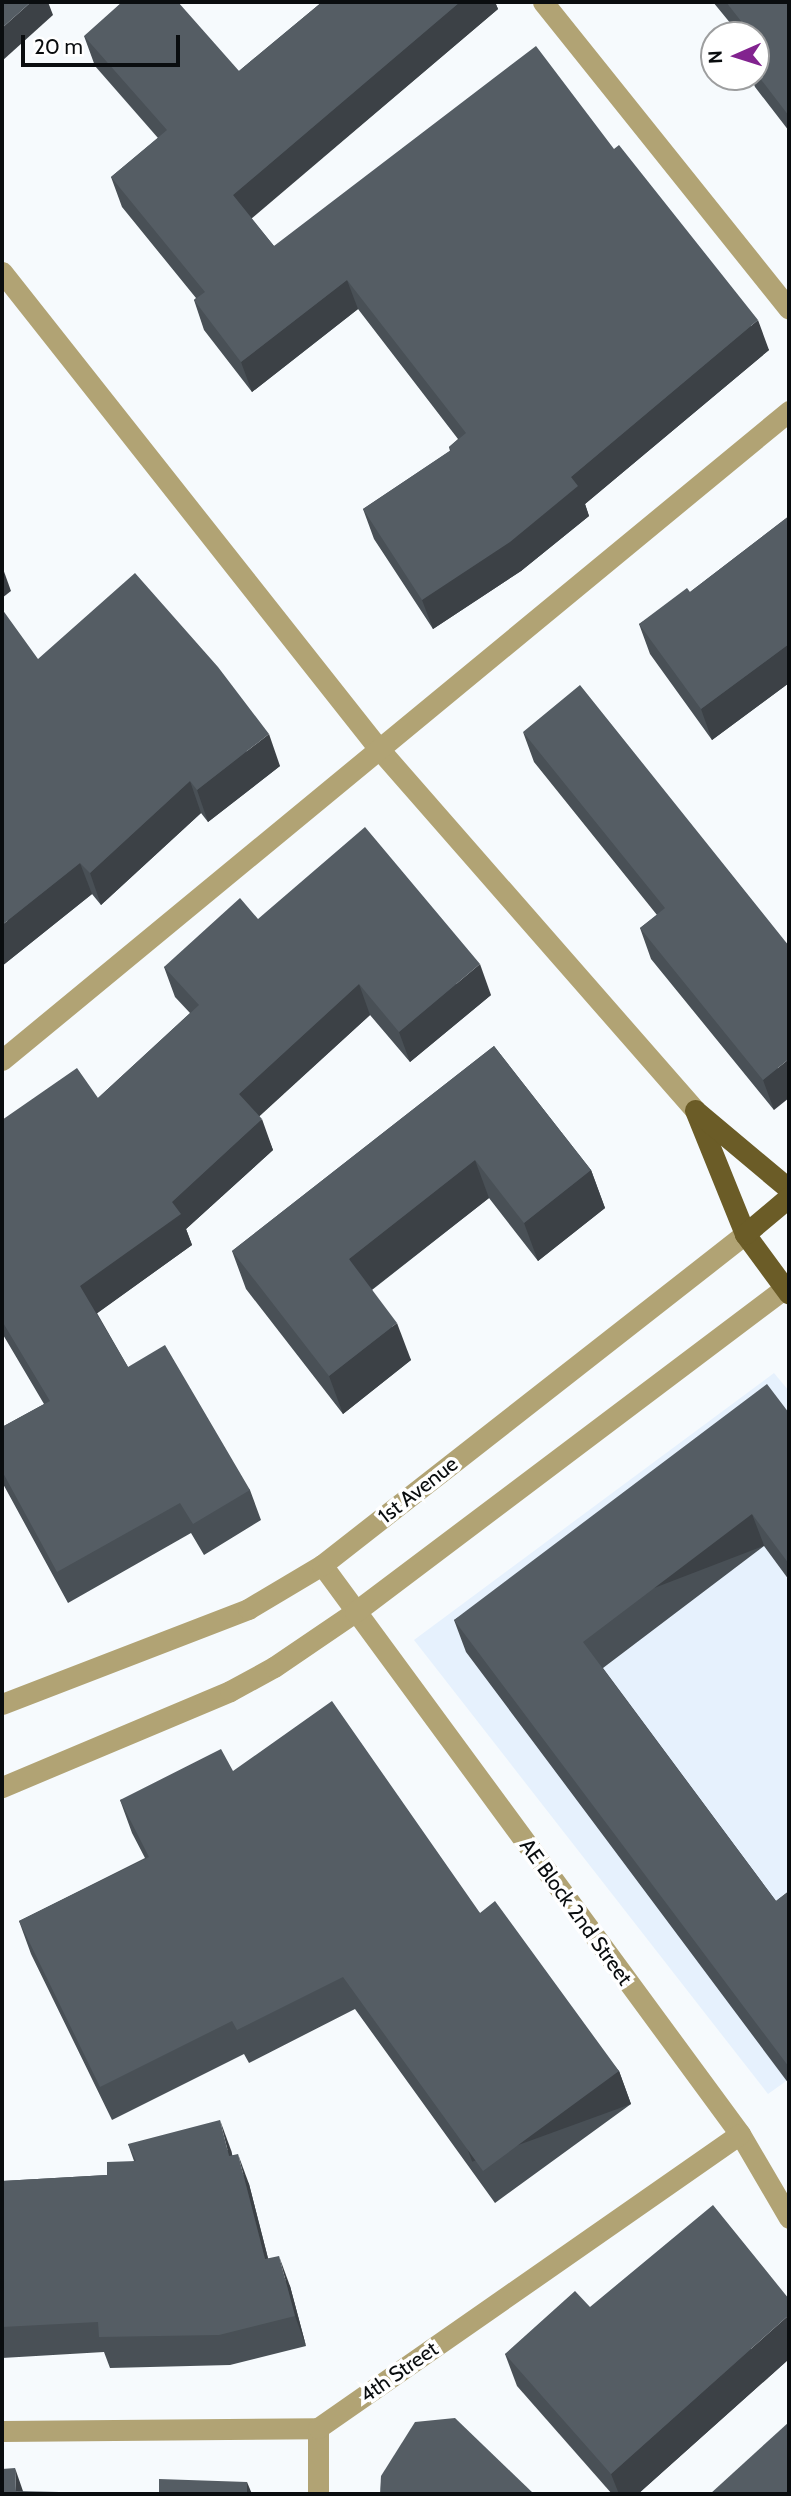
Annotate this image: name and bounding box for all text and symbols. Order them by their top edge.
scale bar [24,21,184,65]
north arrow [700,21,770,91]
text: 20 m [34,34,83,59]
text: N [704,50,727,64]
street label: 1st Avenue [373,1451,463,1529]
street label: AE Block 2nd Street [514,1834,638,1990]
street label: 4th Street [355,2336,443,2408]

